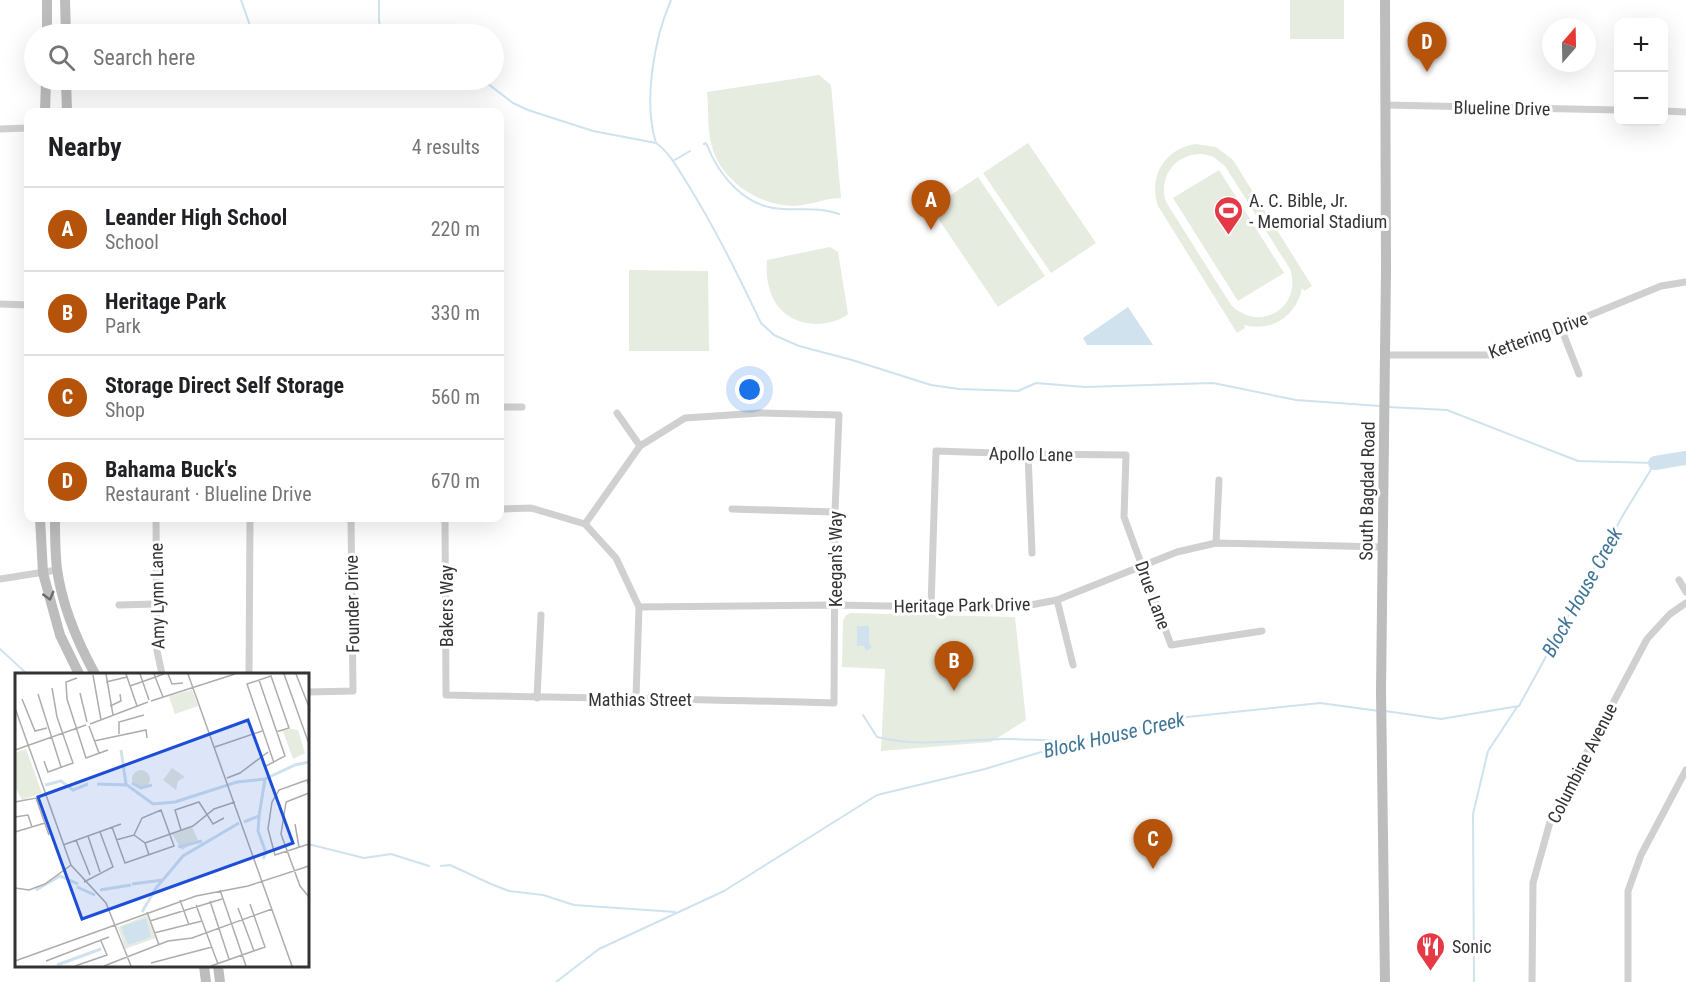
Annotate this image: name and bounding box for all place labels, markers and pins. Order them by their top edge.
pin: D [1408,22,1446,72]
pin: A [912,180,950,230]
place label: A. C. Bible, Jr. - Memorial Stadium [1249,190,1387,232]
sports icon: A. C. Bible, Jr. - Memorial Stadium [1212,194,1244,236]
pin: B [934,642,974,691]
pin: C [1134,820,1172,869]
restaurant icon: Sonic [1415,930,1447,972]
place label: Sonic [1452,936,1492,957]

